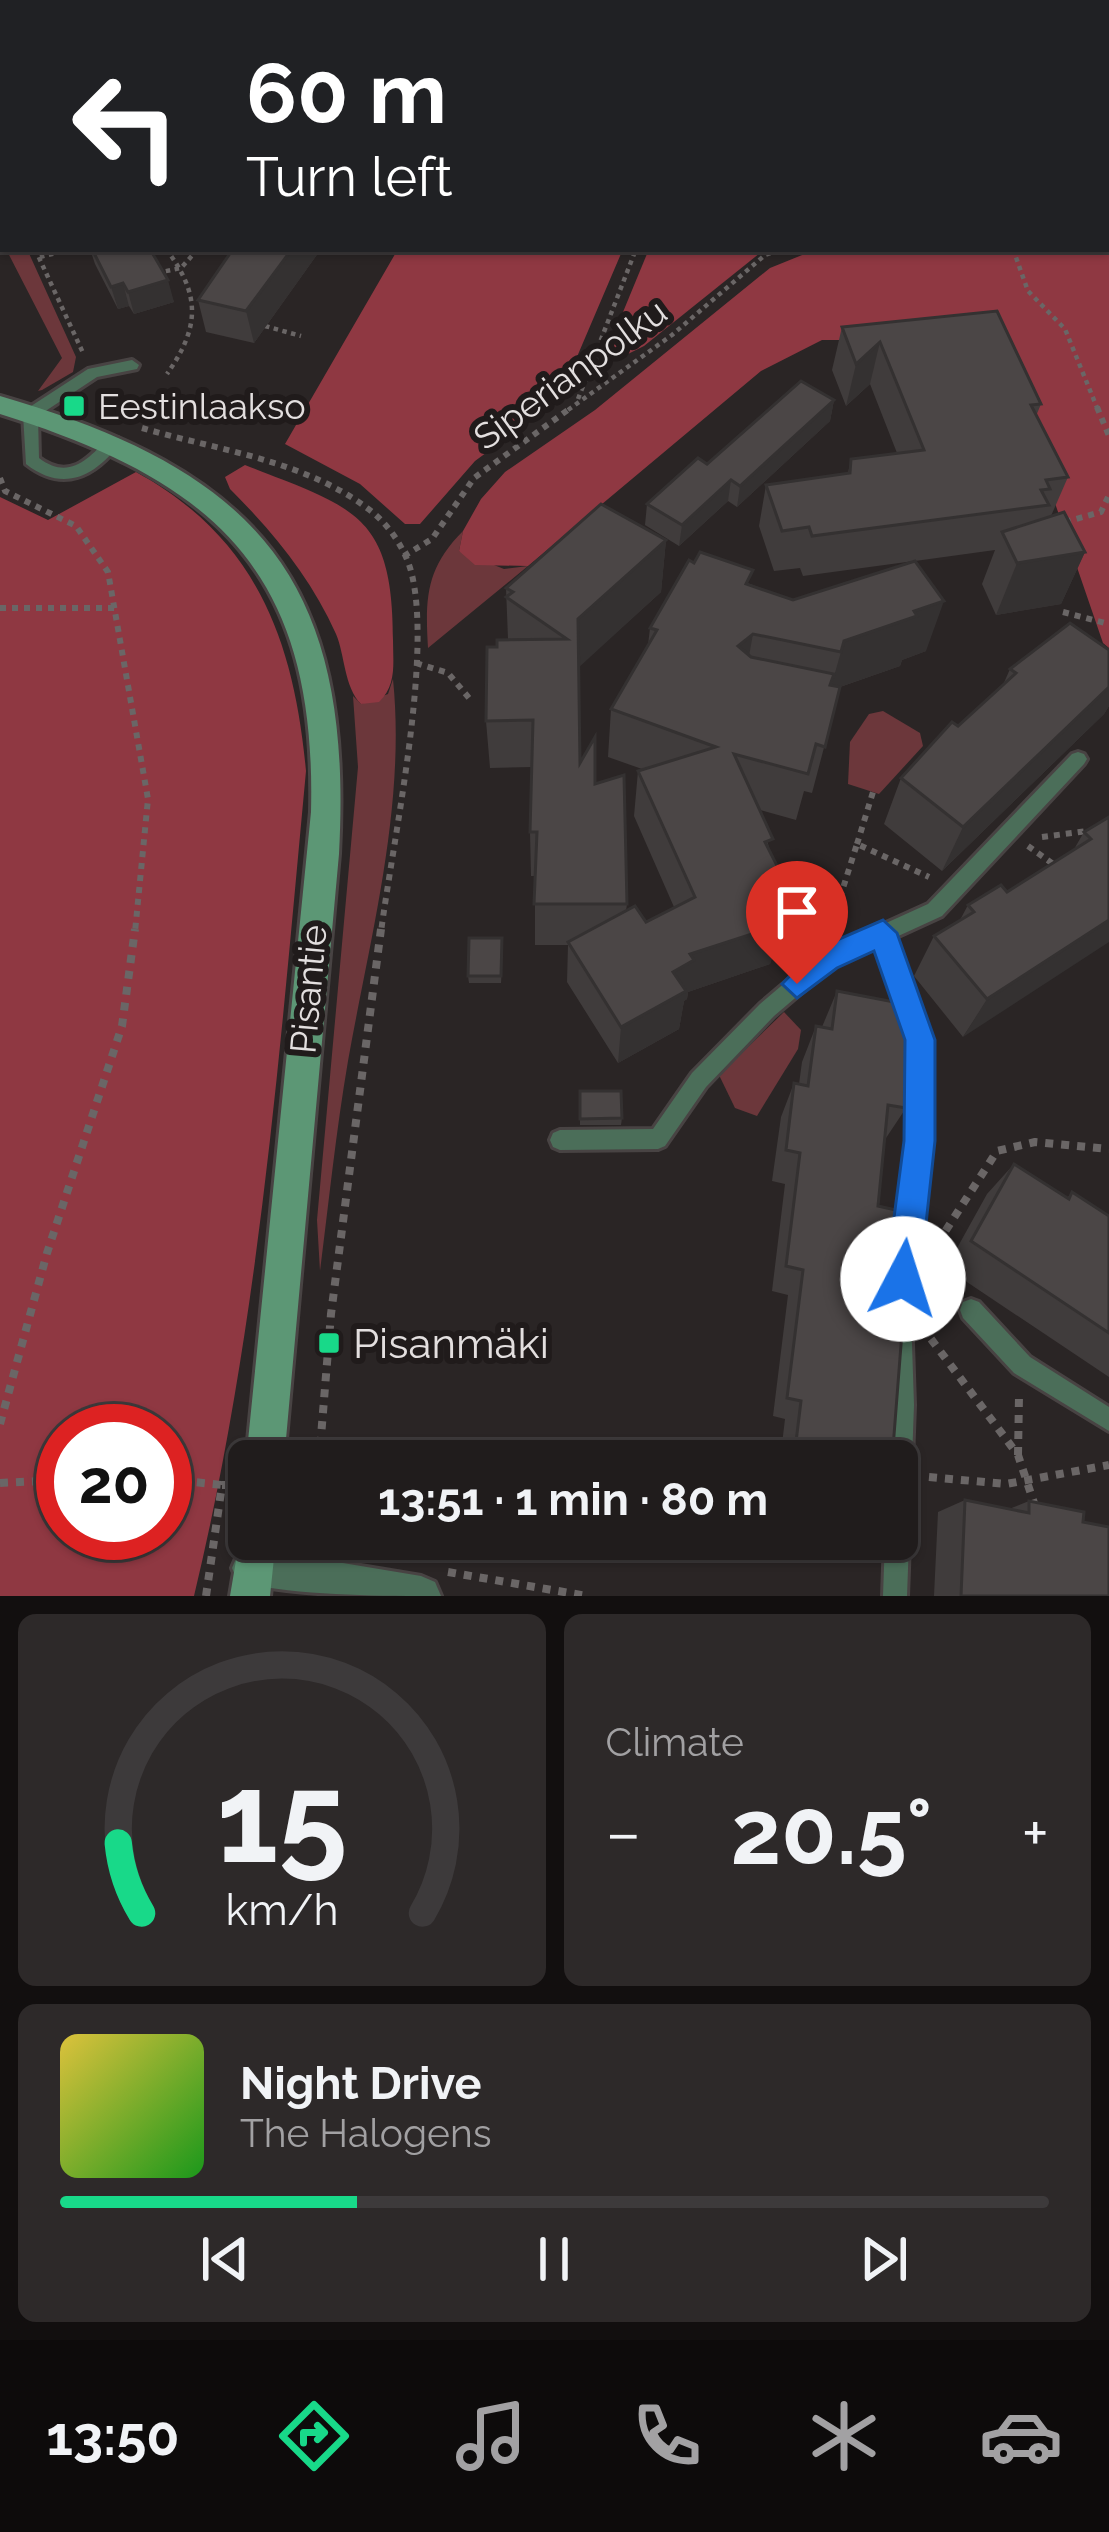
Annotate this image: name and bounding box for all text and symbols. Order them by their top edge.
text: 60 m [246,44,447,143]
icon: left [48,48,204,204]
text: Turn left [246,145,453,209]
street label: Siperianpolku [465,290,675,458]
place label: Eestinlaakso [98,385,306,427]
marker: Eestinlaakso [61,393,87,419]
pin [746,861,848,984]
icon: arrive [764,879,830,945]
street label: Pisantie [281,923,335,1055]
position arrow [840,1216,966,1342]
place label: Pisanmäki [353,1319,549,1368]
marker: Pisanmäki [316,1330,342,1356]
speed limit sign: 20 [36,1404,192,1560]
text: 13:51 · 1 min · 80 m [378,1473,768,1526]
text: Climate [606,1719,744,1765]
text: 15 [216,1745,347,1891]
text: 20.5° [730,1779,932,1885]
text: − [606,1794,641,1871]
text: + [1022,1794,1049,1871]
text: km/h [225,1885,338,1935]
text: Night Drive [240,2057,481,2110]
text: The Halogens [240,2110,492,2156]
icon: previous [192,2226,258,2292]
icon: pause [521,2226,587,2292]
icon: next [851,2226,917,2292]
icon: directions [272,2394,356,2478]
icon: music [449,2394,533,2478]
icon: phone [625,2394,709,2478]
icon: climate [802,2394,886,2478]
icon: car [979,2394,1063,2478]
text: 13:50 [46,2404,180,2468]

